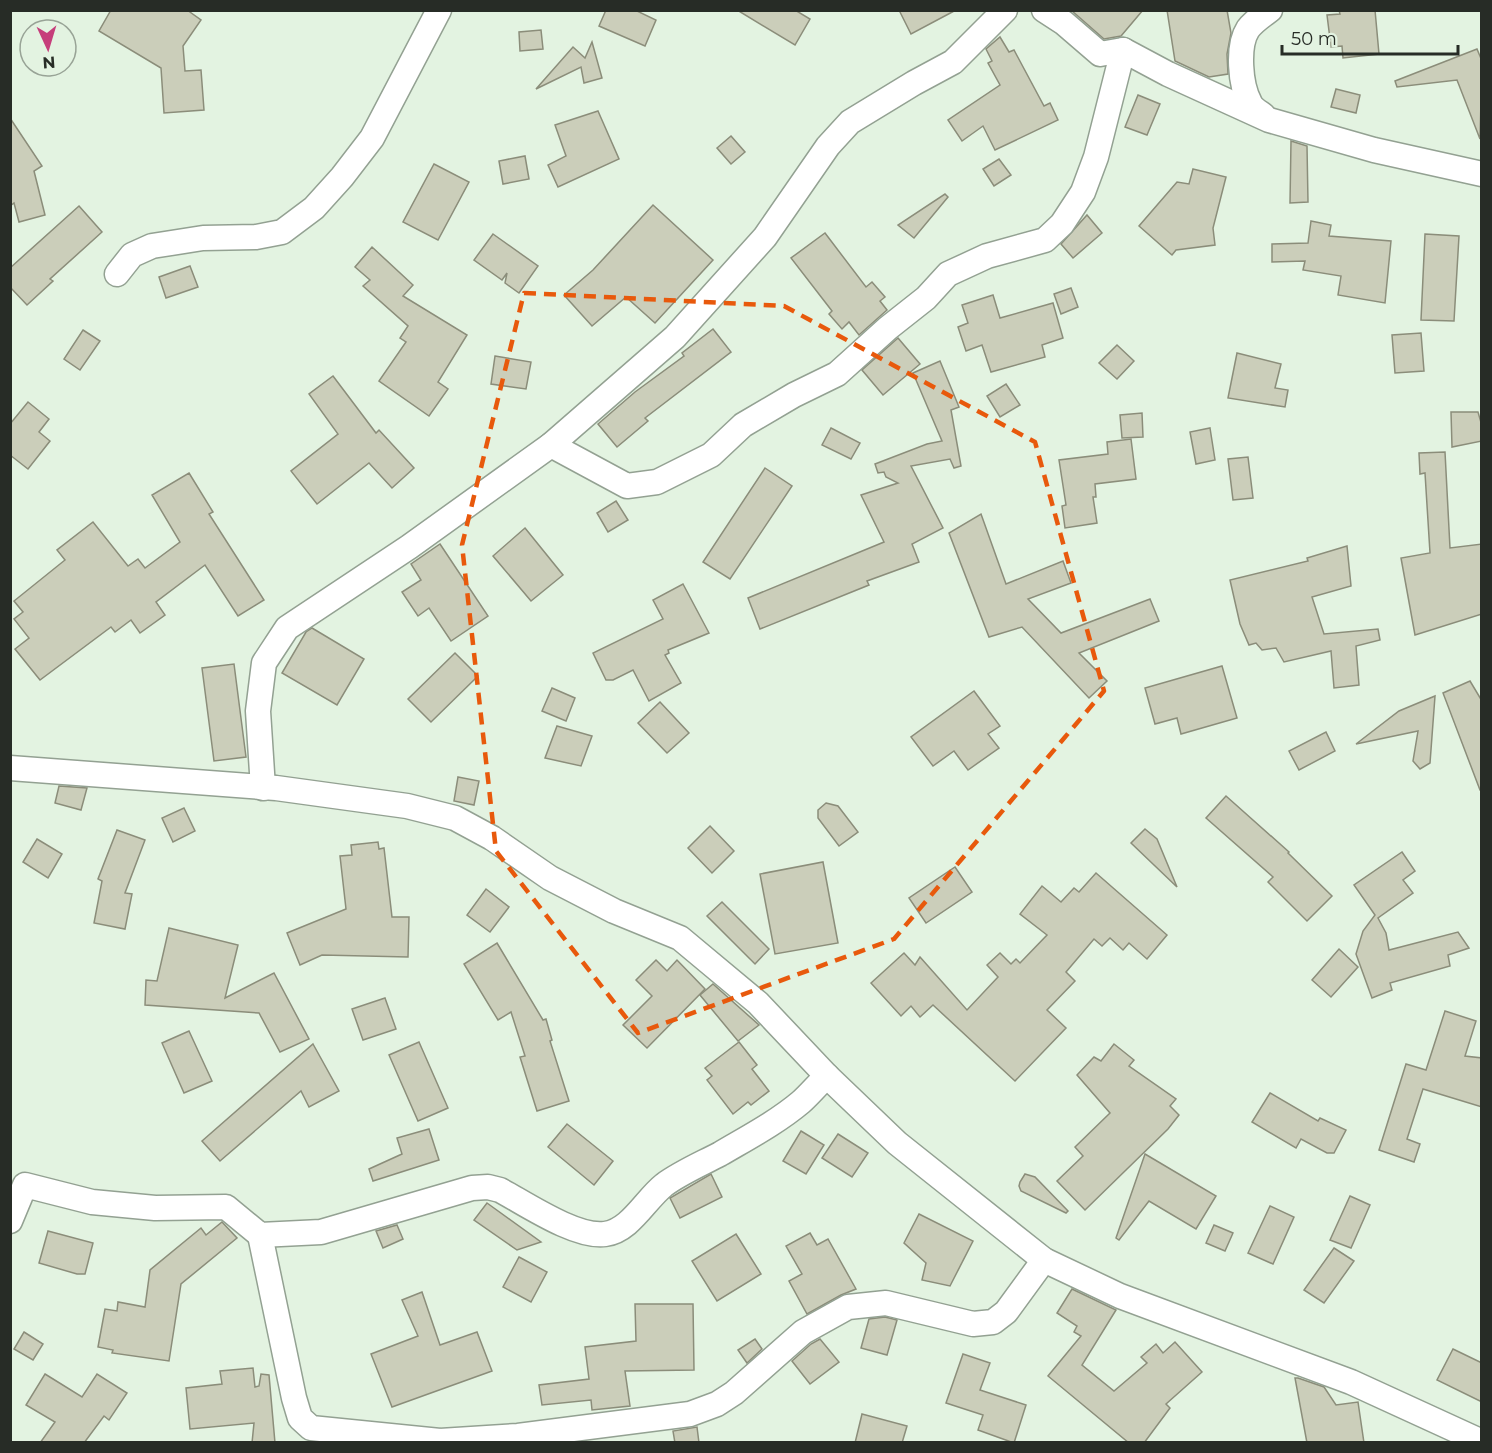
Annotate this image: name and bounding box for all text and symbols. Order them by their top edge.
north arrow [18,18,78,78]
scale bar [1282,18,1458,56]
text: 50 m [1291,28,1337,50]
text: N [42,53,56,72]

